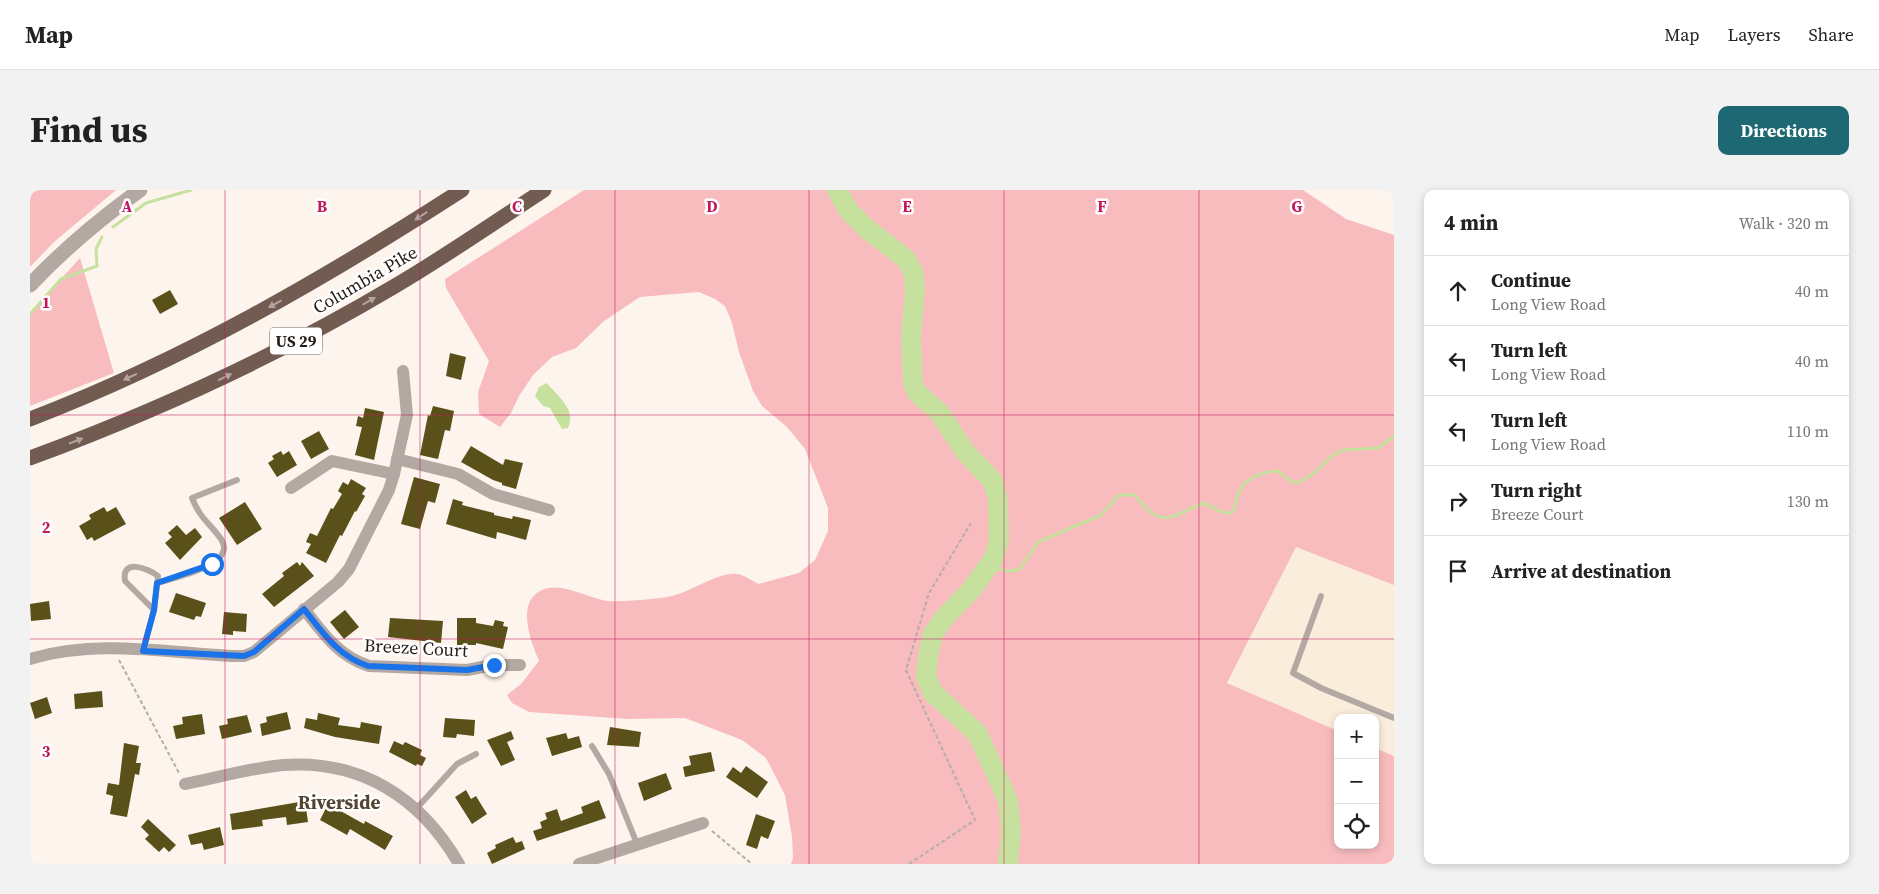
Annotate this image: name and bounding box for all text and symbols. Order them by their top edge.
text: Map [25,18,73,51]
text: Map [1664,22,1699,47]
text: Layers [1727,22,1780,47]
text: Share [1808,22,1854,47]
text: Find us [30,106,148,154]
button: Directions [1718,106,1849,155]
text: A [122,195,133,217]
text: B [317,195,328,217]
text: C [512,195,522,217]
text: D [706,195,718,217]
text: E [902,195,912,217]
text: F [1097,195,1107,217]
text: G [1292,195,1303,217]
text: 4 min [1444,208,1499,237]
one-way arrow [414,212,428,221]
text: Walk · 320 m [1739,212,1829,234]
street label: Columbia Pike [308,240,422,320]
text: Continue [1491,267,1571,293]
icon: ahead [1444,277,1472,305]
text: 40 m [1795,280,1829,302]
text: 1 [42,291,50,313]
text: Long View Road [1491,293,1606,315]
one-way arrow [362,297,375,306]
one-way arrow [268,300,282,309]
road number: US 29 [270,328,322,354]
text: Turn left [1491,337,1567,363]
icon: left [1444,347,1472,375]
text: 40 m [1795,350,1829,372]
text: Long View Road [1491,363,1606,385]
one-way arrow [218,373,232,381]
one-way arrow [123,374,137,382]
text: Turn left [1491,407,1567,433]
icon: left [1444,417,1472,445]
text: 110 m [1787,420,1829,442]
text: Long View Road [1491,433,1606,455]
one-way arrow [69,437,84,445]
text: Turn right [1491,477,1582,503]
icon: right [1444,487,1472,515]
text: 130 m [1787,490,1829,512]
text: Breeze Court [1491,503,1584,525]
text: 2 [42,516,51,538]
route start [201,553,224,576]
icon: arrive [1444,557,1472,585]
text: Arrive at destination [1491,558,1671,584]
street label: Breeze Court [363,632,469,663]
route end [483,654,506,677]
map controls [1334,714,1379,849]
button: + [1334,714,1379,759]
text: 3 [42,740,51,762]
button: − [1334,759,1379,804]
district label: Riverside [298,789,380,815]
button: locate [1334,804,1379,849]

